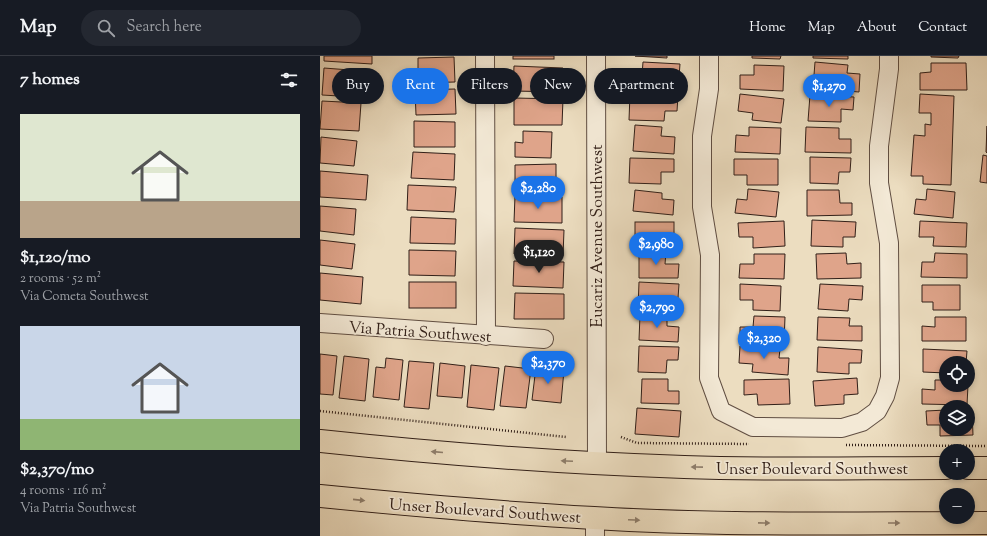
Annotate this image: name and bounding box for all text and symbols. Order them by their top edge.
search box [81,10,361,46]
text: Map [20,14,57,41]
icon: search [95,17,117,39]
text: Search here [127,17,202,38]
text: Home [749,18,786,38]
text: Map [808,18,835,38]
text: About [857,18,896,38]
text: Contact [918,18,967,38]
text: 7 homes [20,68,80,92]
chip: Buy [332,68,384,104]
chip: Rent [392,68,449,104]
chip: Filters [457,68,522,104]
chip: New [530,68,586,104]
chip: Apartment [594,68,688,104]
icon: filters [278,69,300,91]
pin: $1,270 [796,74,862,108]
text: $1,270 [812,78,846,96]
icon: home [124,140,196,212]
street label: Eucariz Avenue Southwest [587,144,610,328]
pin: $2,280 [505,176,571,210]
text: $2,280 [520,180,556,198]
pin: $2,980 [623,232,689,266]
text: $2,980 [638,236,674,254]
pin: $1,120 [506,240,572,274]
text: $1,120 [523,244,555,262]
text: $1,120/mo [20,246,91,270]
text: 2 rooms · 52 m² [20,270,101,288]
text: Via Cometa Southwest [20,288,148,306]
pin: $2,790 [624,295,690,329]
text: $2,790 [639,299,675,317]
street label: Via Patria Southwest [348,317,492,350]
pin: $2,320 [731,326,797,360]
text: $2,320 [747,330,781,348]
pin: $2,370 [515,351,581,385]
icon: home [124,352,196,424]
text: $2,370 [531,355,565,373]
map controls [939,356,975,524]
button: locate [939,356,975,392]
button: layers [939,400,975,436]
button: + [939,444,975,480]
one-way arrow [431,449,444,456]
text: $2,370/mo [20,458,94,482]
one-way arrow [561,458,573,465]
street label: Unser Boulevard Southwest [716,459,909,482]
one-way arrow [690,464,703,470]
text: 4 rooms · 116 m² [20,482,106,500]
button: − [939,488,975,524]
street label: Unser Boulevard Southwest [388,494,582,531]
one-way arrow [353,496,365,503]
text: Via Patria Southwest [20,500,136,518]
one-way arrow [628,516,640,523]
one-way arrow [758,520,771,526]
one-way arrow [888,520,901,526]

